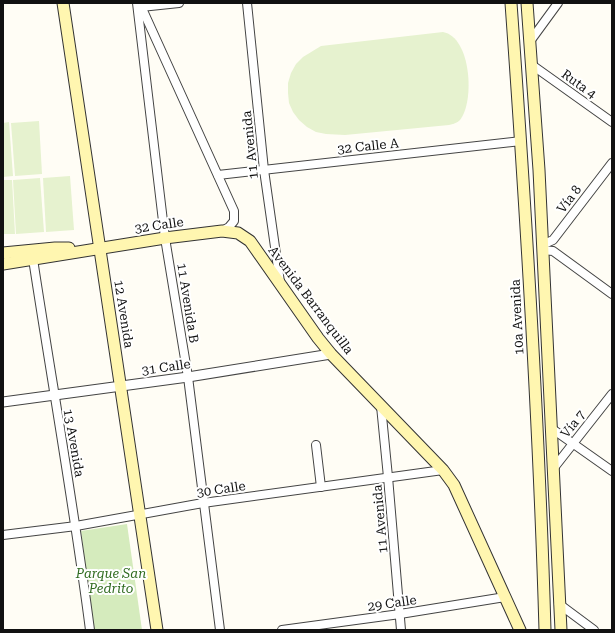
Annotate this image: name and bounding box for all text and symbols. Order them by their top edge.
street label: Ruta 4 [559,66,600,102]
street label: 11 Avenida [239,110,261,180]
street label: 32 Calle A [337,135,399,157]
street label: Vía 8 [554,182,584,216]
street label: 32 Calle [134,214,184,236]
street label: Avenida Barranquilla [265,243,357,357]
street label: 11 Avenida B [174,262,202,344]
street label: 12 Avenida [111,279,137,349]
street label: 10a Avenida [508,279,526,355]
street label: 31 Calle [141,356,191,378]
street label: Vía 7 [557,407,589,441]
street label: 13 Avenida [61,408,87,478]
street label: 30 Calle [196,478,246,500]
street label: 11 Avenida [370,484,390,554]
park label: Parque San Pedrito [75,566,146,596]
street label: 29 Calle [367,592,417,614]

